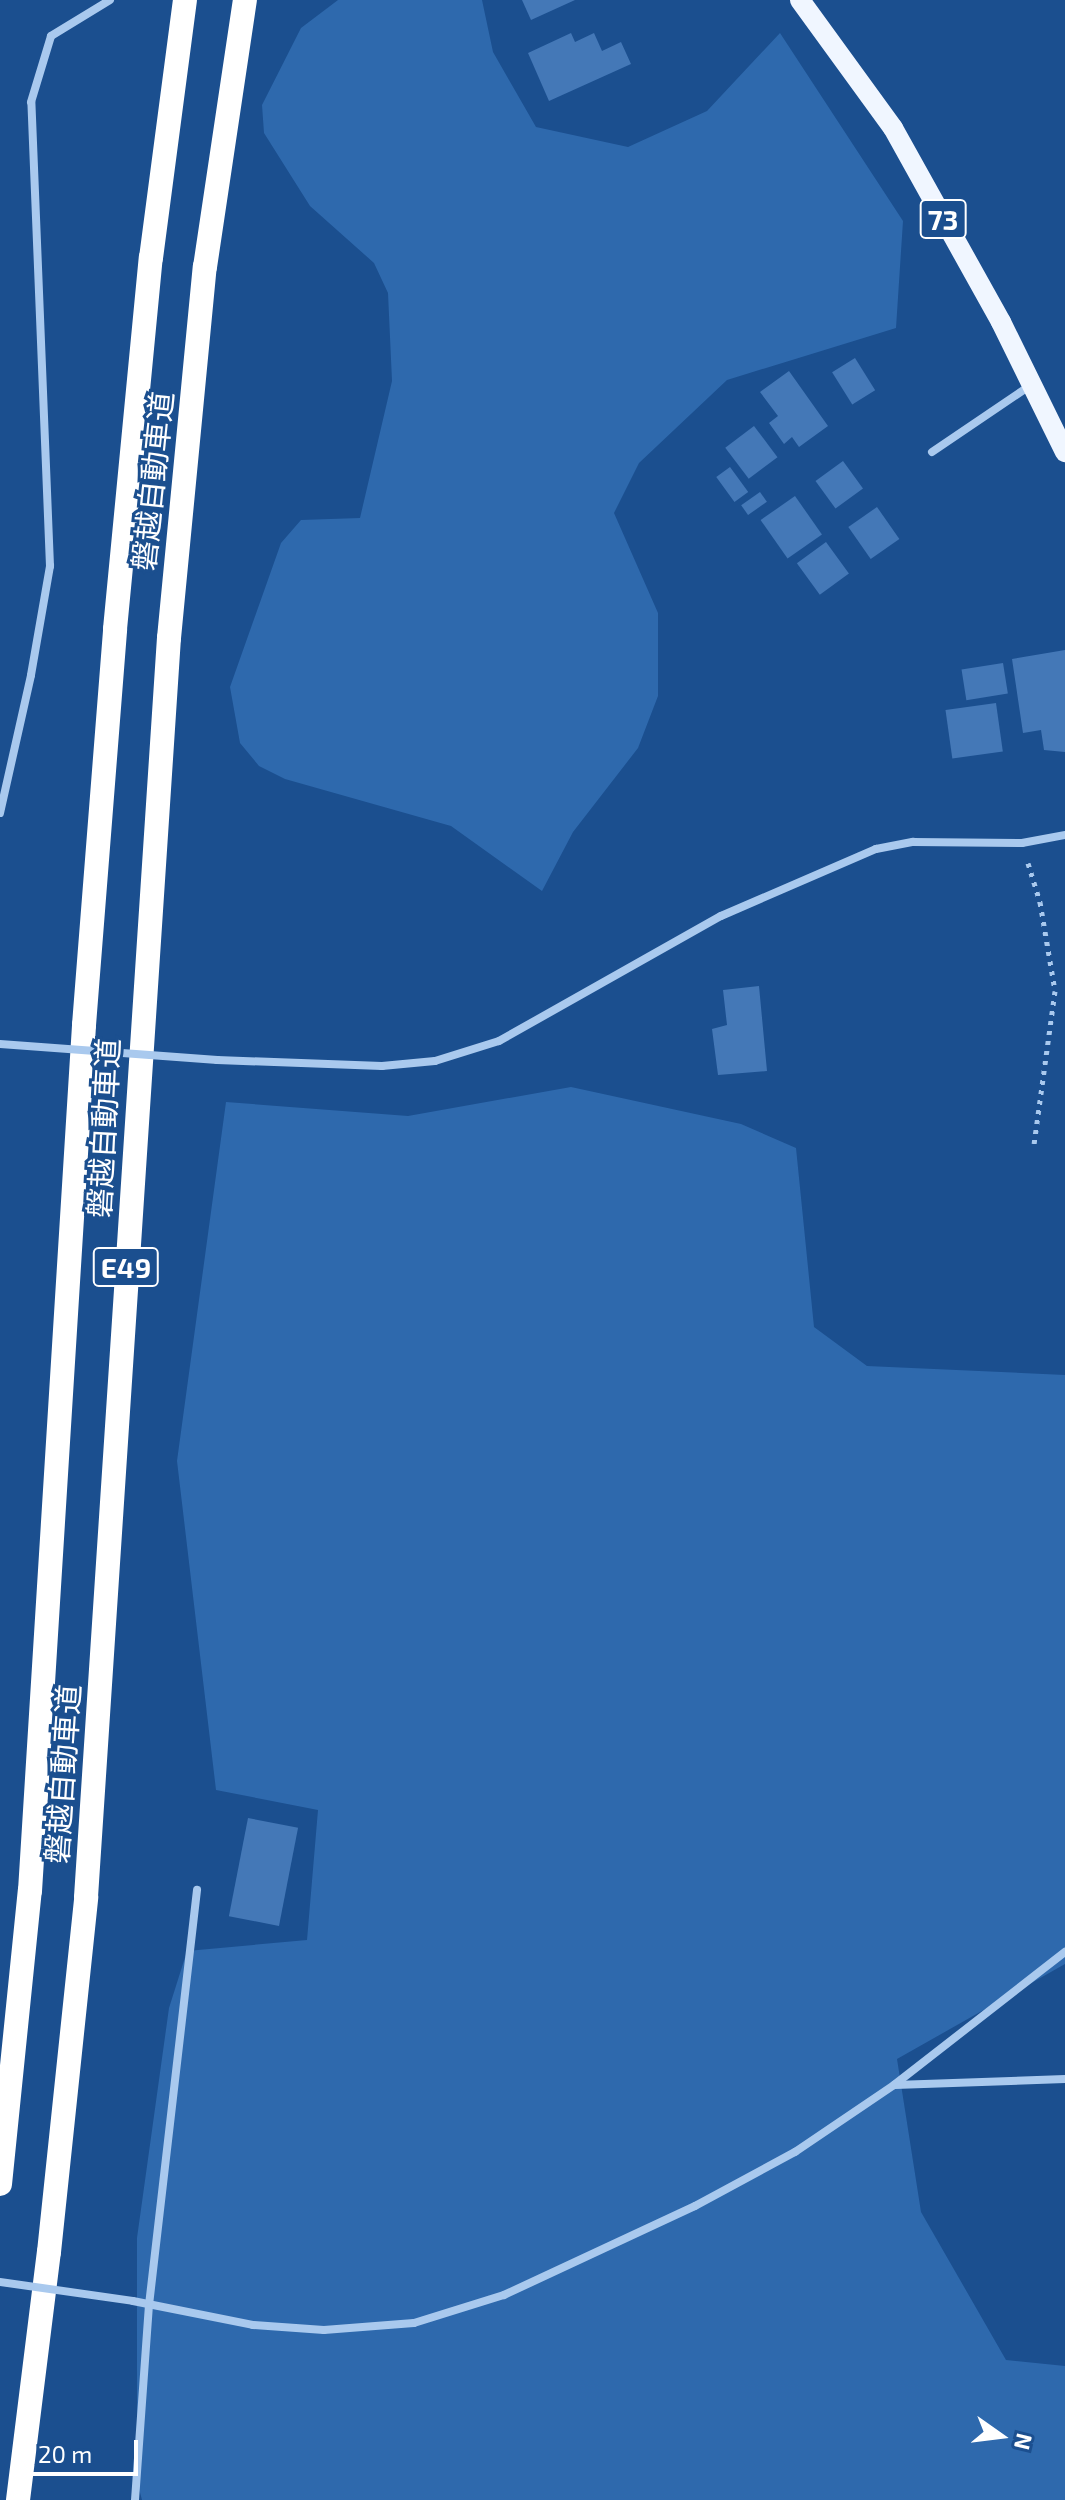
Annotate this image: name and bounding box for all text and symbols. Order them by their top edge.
road number: 73 [919,195,967,243]
street label: 磐越自動車道 [125,390,179,572]
street label: 磐越自動車道 [80,1037,126,1219]
road number: E49 [92,1243,160,1291]
street label: 磐越自動車道 [38,1683,86,1865]
north arrow [961,2396,1041,2476]
scale bar [28,2424,142,2474]
text: N [1010,2431,1039,2453]
text: 20 m [38,2439,92,2468]

